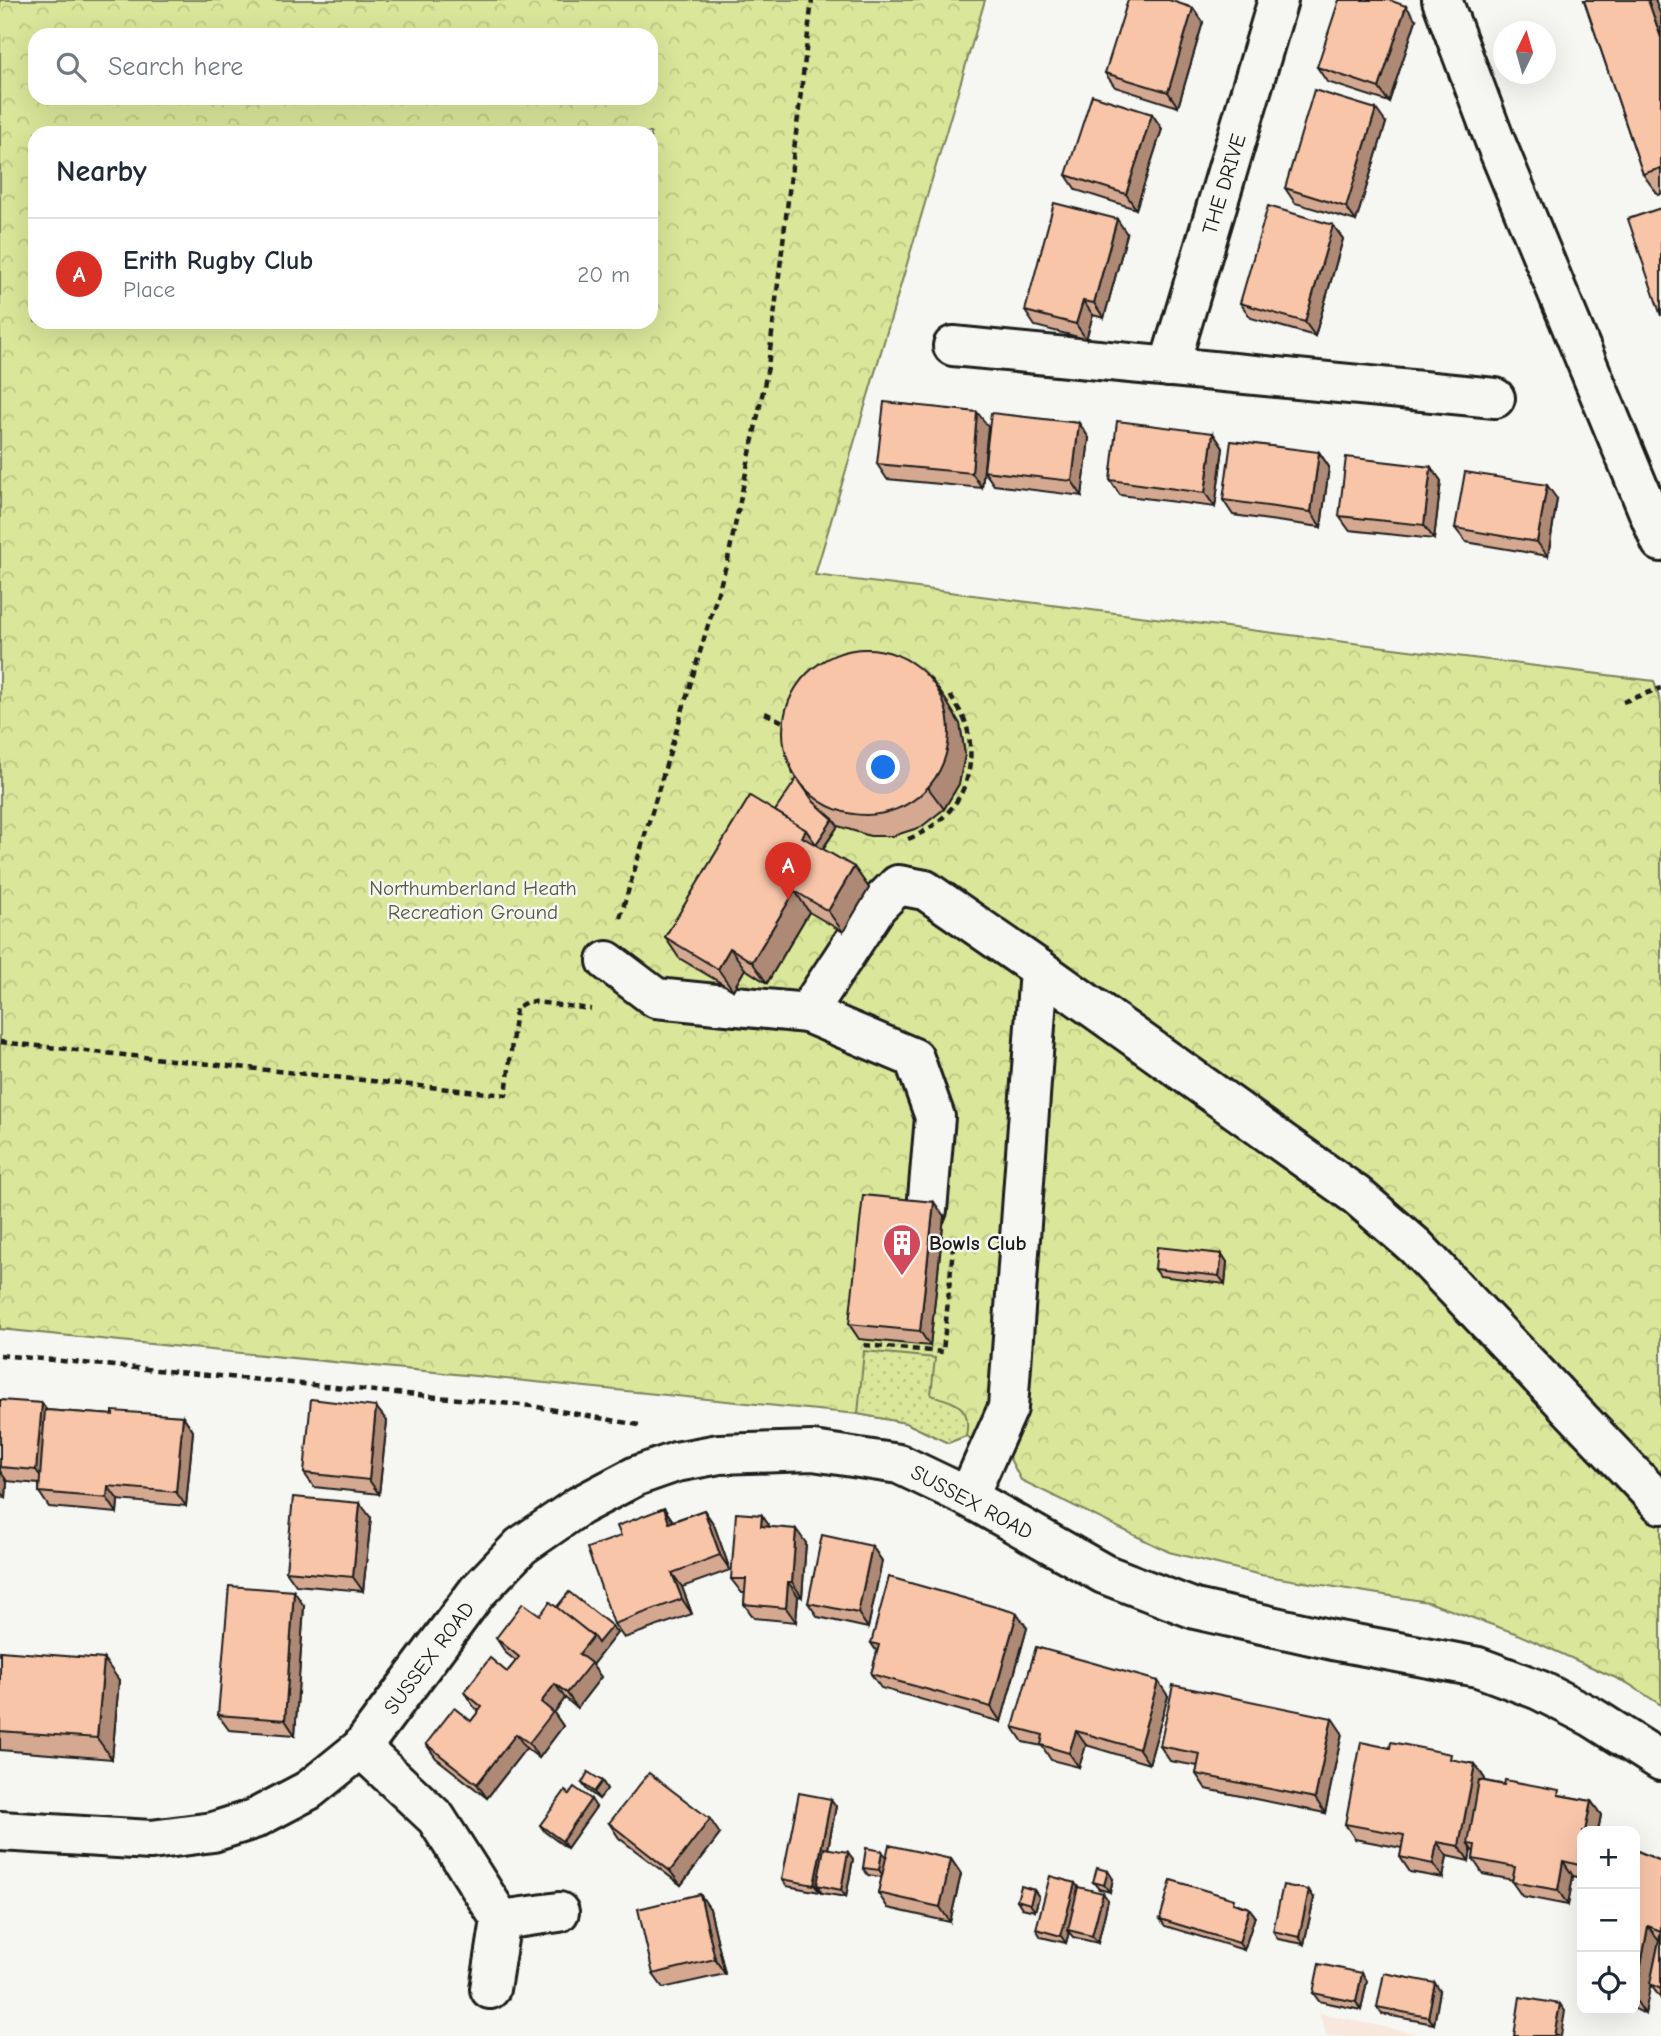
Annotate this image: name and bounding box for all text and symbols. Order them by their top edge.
north arrow [1493,21,1556,84]
search box [28,28,658,105]
icon: search [52,48,90,86]
text: Search here [108,52,243,82]
street label: THE DRIVE [1197,131,1251,237]
text: Nearby [56,154,147,189]
text: Erith Rugby Club [123,246,313,276]
text: A [73,261,85,288]
text: 20 m [577,261,630,288]
text: Place [123,276,175,303]
your location [866,750,900,784]
pin: A [765,842,811,900]
park label: Northumberland Heath Recreation Ground [369,876,577,924]
building icon: Bowls Club [881,1222,923,1277]
place label: Bowls Club [929,1231,1027,1255]
street label: SUSSEX ROAD [907,1460,1037,1544]
street label: SUSSEX ROAD [379,1597,479,1719]
map controls [1577,1826,1640,2015]
button: + [1577,1826,1640,1889]
button: − [1577,1889,1640,1952]
button: locate [1577,1952,1640,2015]

